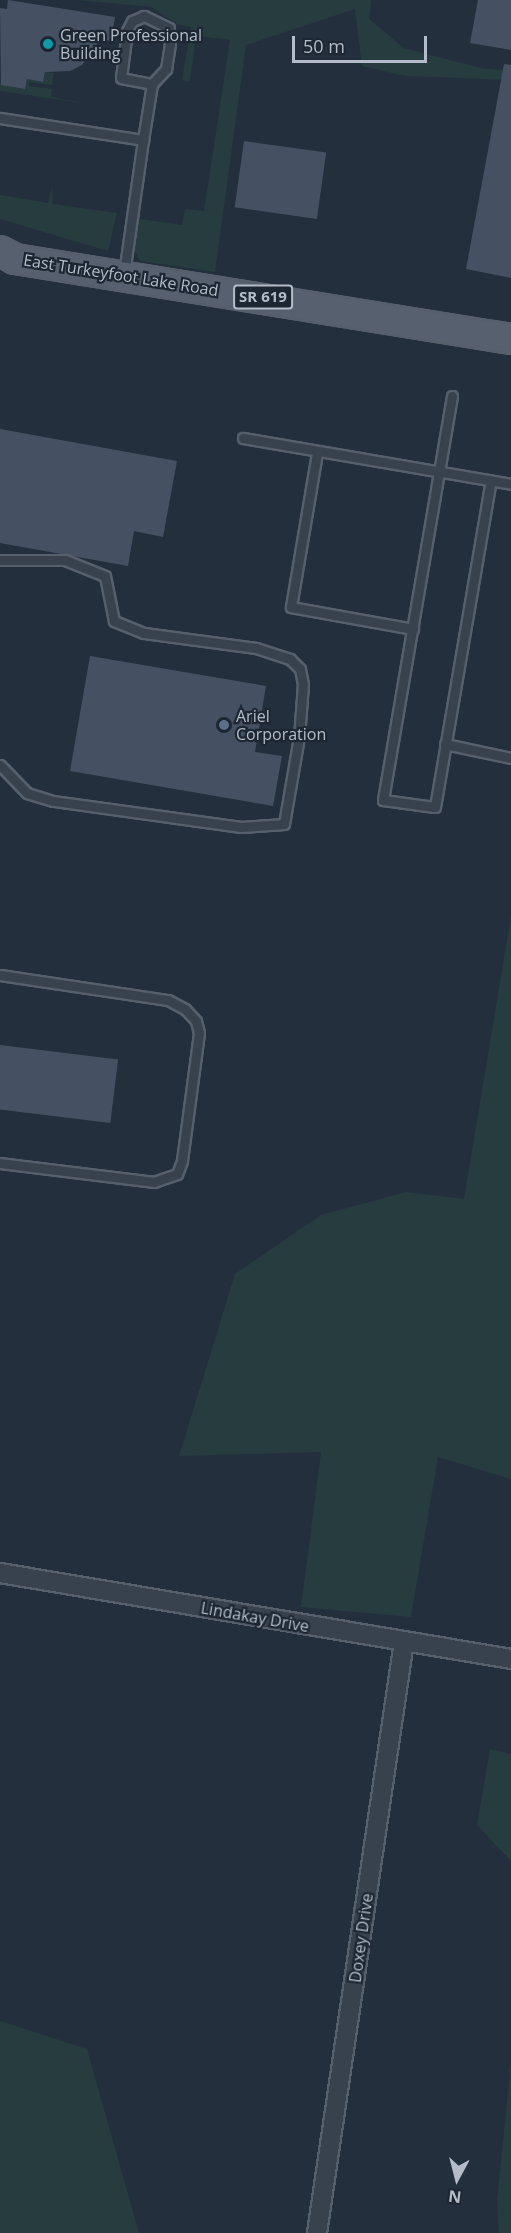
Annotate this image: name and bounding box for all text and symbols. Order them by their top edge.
scale bar [295,24,430,62]
place label: Green Professional Building [60,25,202,63]
text: 50 m [303,34,345,58]
marker: Green Professional Building [41,37,55,51]
street label: East Turkeyfoot Lake Road [22,250,220,300]
road number: SR 619 [233,285,293,309]
place label: Ariel Corporation [236,706,326,744]
marker: Ariel Corporation [217,718,231,732]
street label: Lindakay Drive [199,1598,311,1636]
street label: Doxey Drive [345,1892,377,1984]
north arrow [427,2149,487,2209]
text: N [447,2185,463,2209]

